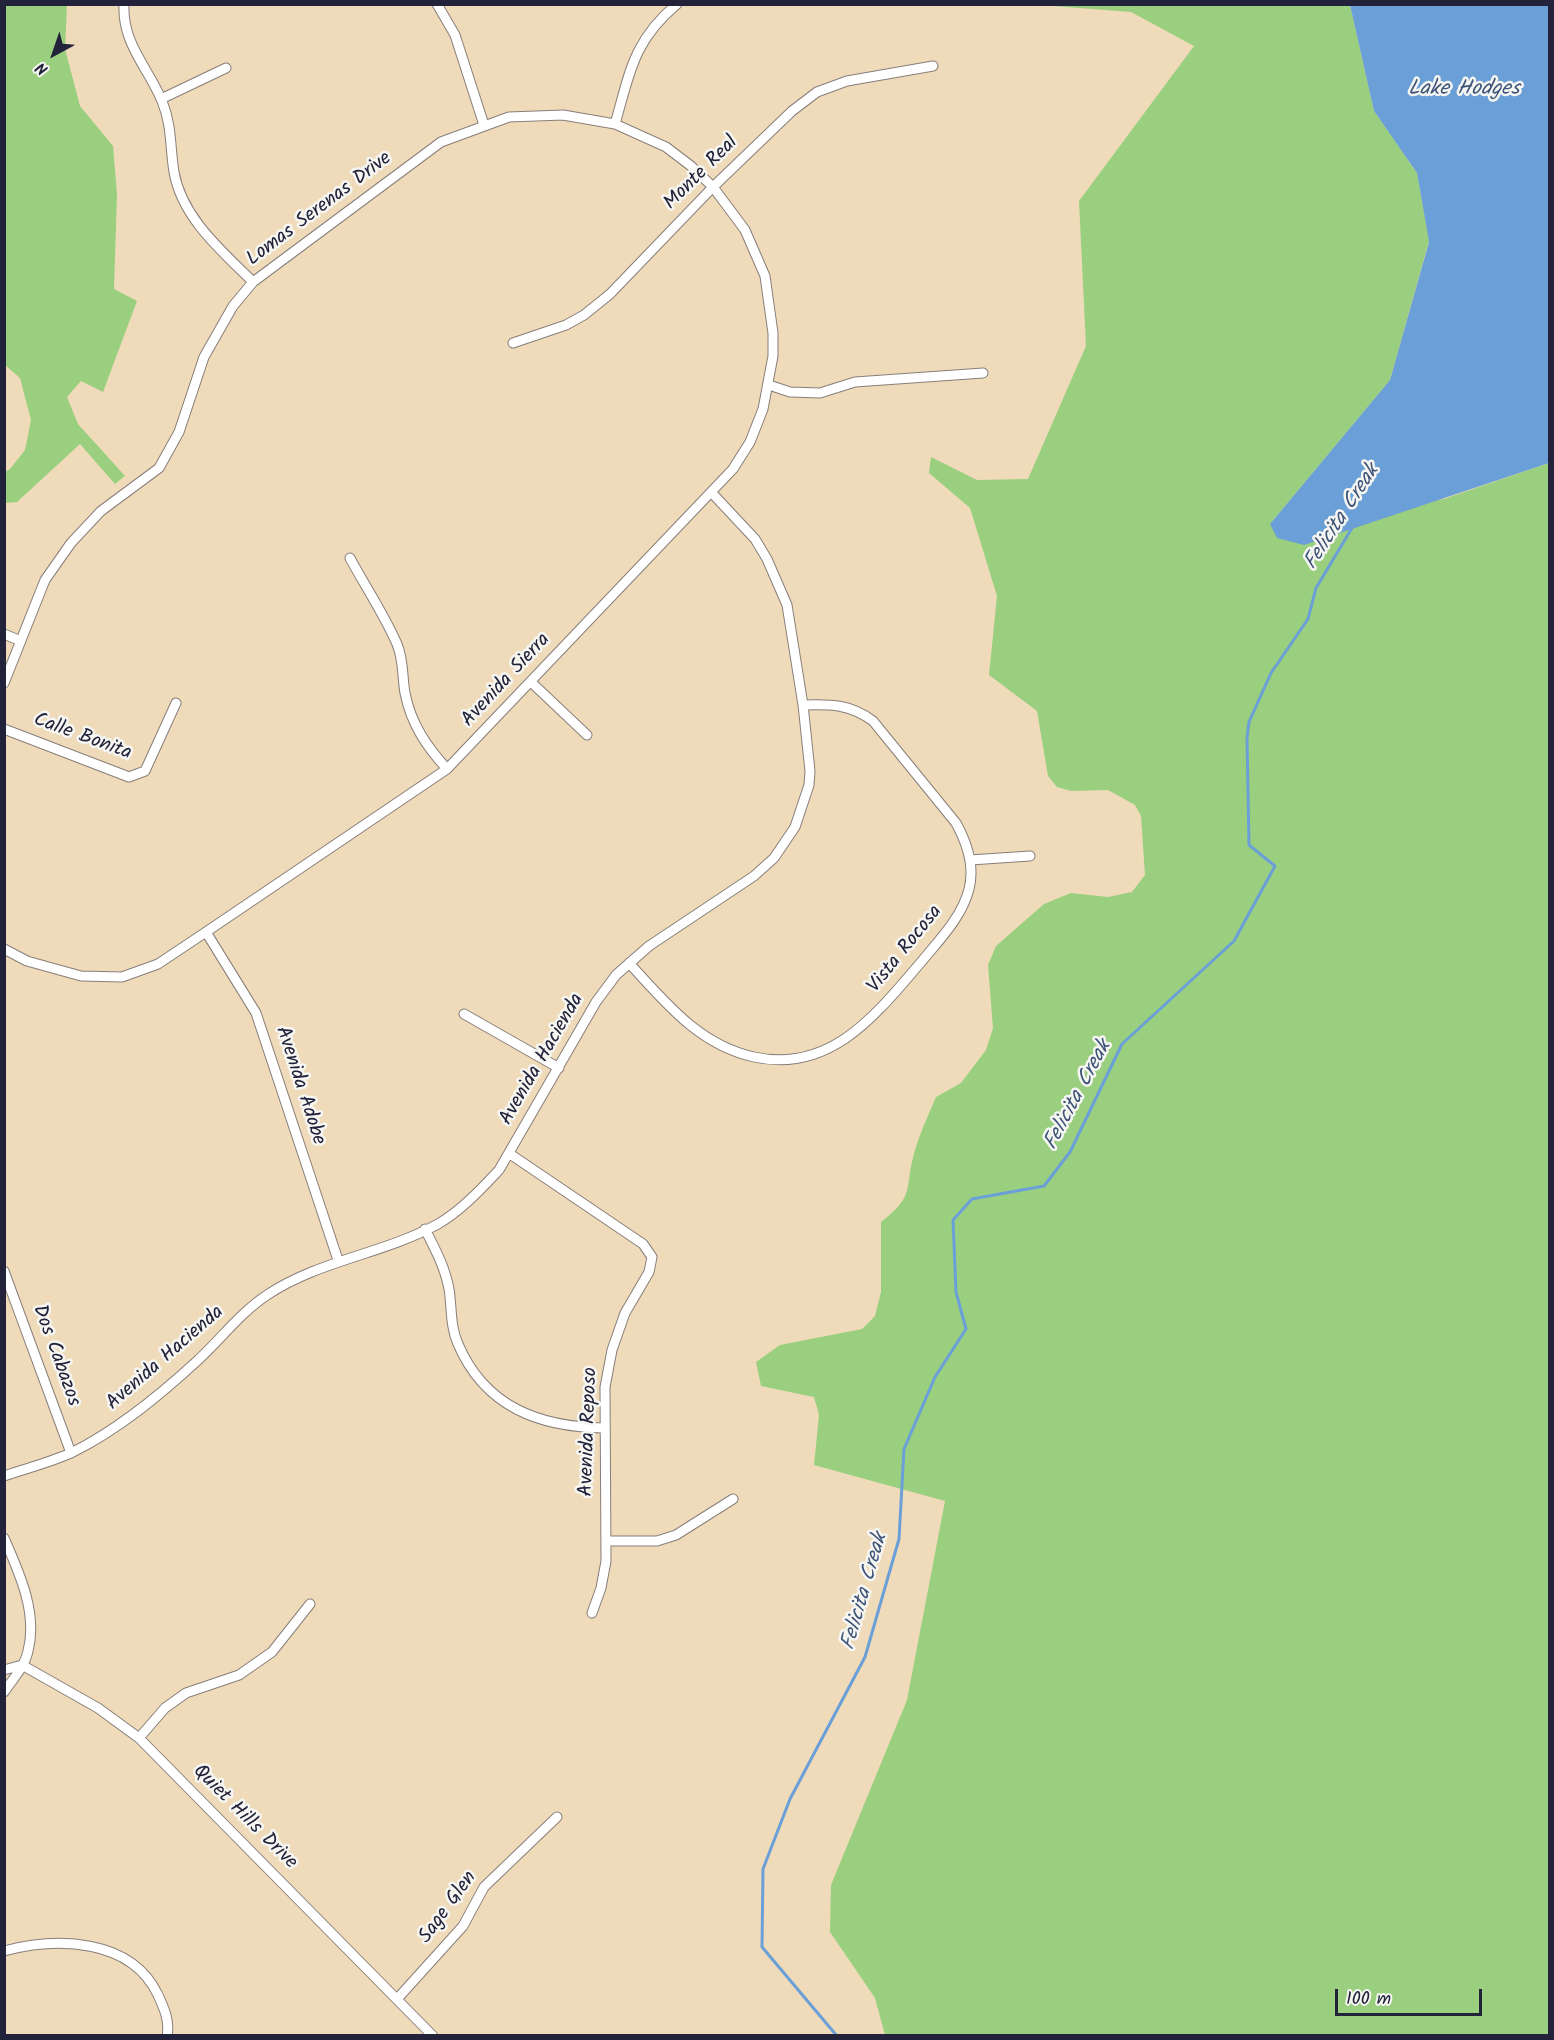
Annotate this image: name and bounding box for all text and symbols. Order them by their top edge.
north arrow [24,24,84,84]
text: N [30,55,54,81]
water label: Lake Hodges [1408,77,1520,103]
street label: Monte Real [660,132,744,216]
street label: Lomas Serenas Drive [243,148,397,272]
water label: Felicita Creak [1300,461,1386,575]
street label: Avenida Sierra [458,629,556,733]
street label: Calle Bonita [30,709,134,767]
street label: Vista Rocosa [863,901,949,999]
street label: Avenida Hacienda [496,990,590,1130]
street label: Avenida Adobe [269,1024,329,1148]
water label: Felicita Creak [1040,1037,1118,1155]
street label: Avenida Hacienda [102,1301,230,1417]
street label: Dos Cabazos [26,1302,84,1410]
street label: Avenida Reposo [576,1367,604,1497]
water label: Felicita Creak [837,1531,895,1653]
street label: Quiet Hills Drive [187,1761,301,1875]
street label: Sage Glen [415,1867,483,1949]
scale bar [1338,1977,1485,2015]
text: 100 m [1346,1985,1391,2014]

